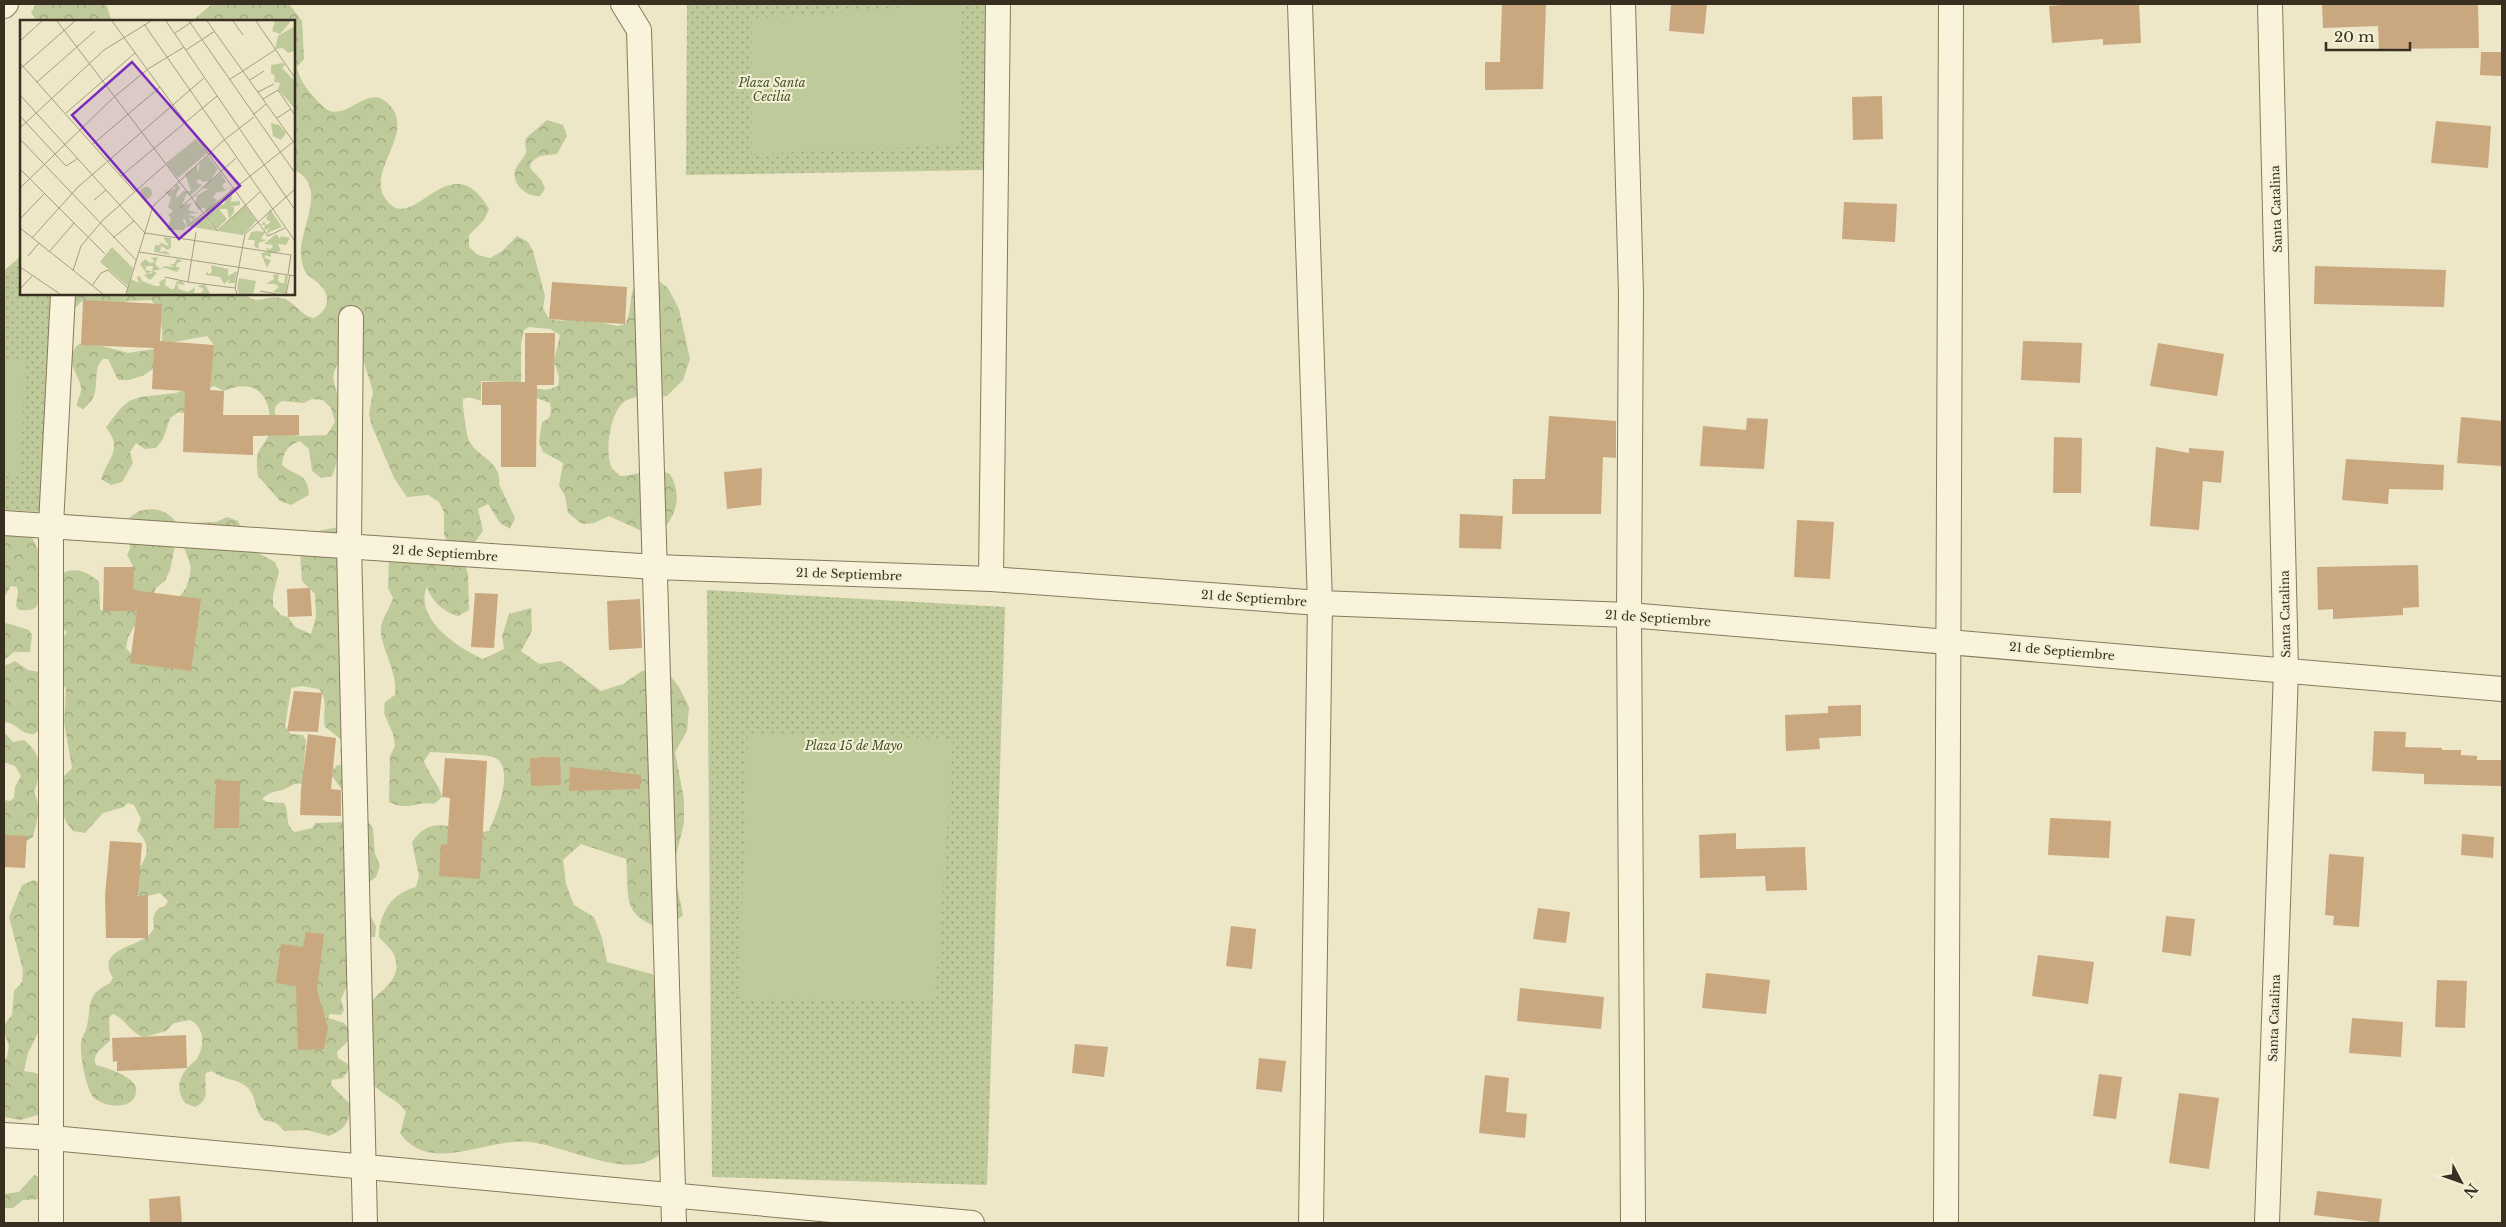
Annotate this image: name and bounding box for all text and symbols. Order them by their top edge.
inset map [20,20,295,295]
scale bar [2326,20,2410,52]
text: 20 m [2334,27,2374,46]
park label: Plaza Santa Cecilia [737,75,806,104]
street label: Santa Catalina [2267,165,2285,253]
street label: 21 de Septiembre [392,542,499,564]
street label: 21 de Septiembre [796,565,902,583]
street label: Santa Catalina [2277,570,2293,658]
street label: 21 de Septiembre [1201,587,1308,609]
street label: 21 de Septiembre [1605,607,1712,629]
street label: 21 de Septiembre [2009,639,2116,663]
park label: Plaza 15 de Mayo [804,738,903,753]
street label: Santa Catalina [2265,974,2283,1062]
north arrow [2436,1157,2486,1207]
text: N [2460,1180,2482,1201]

